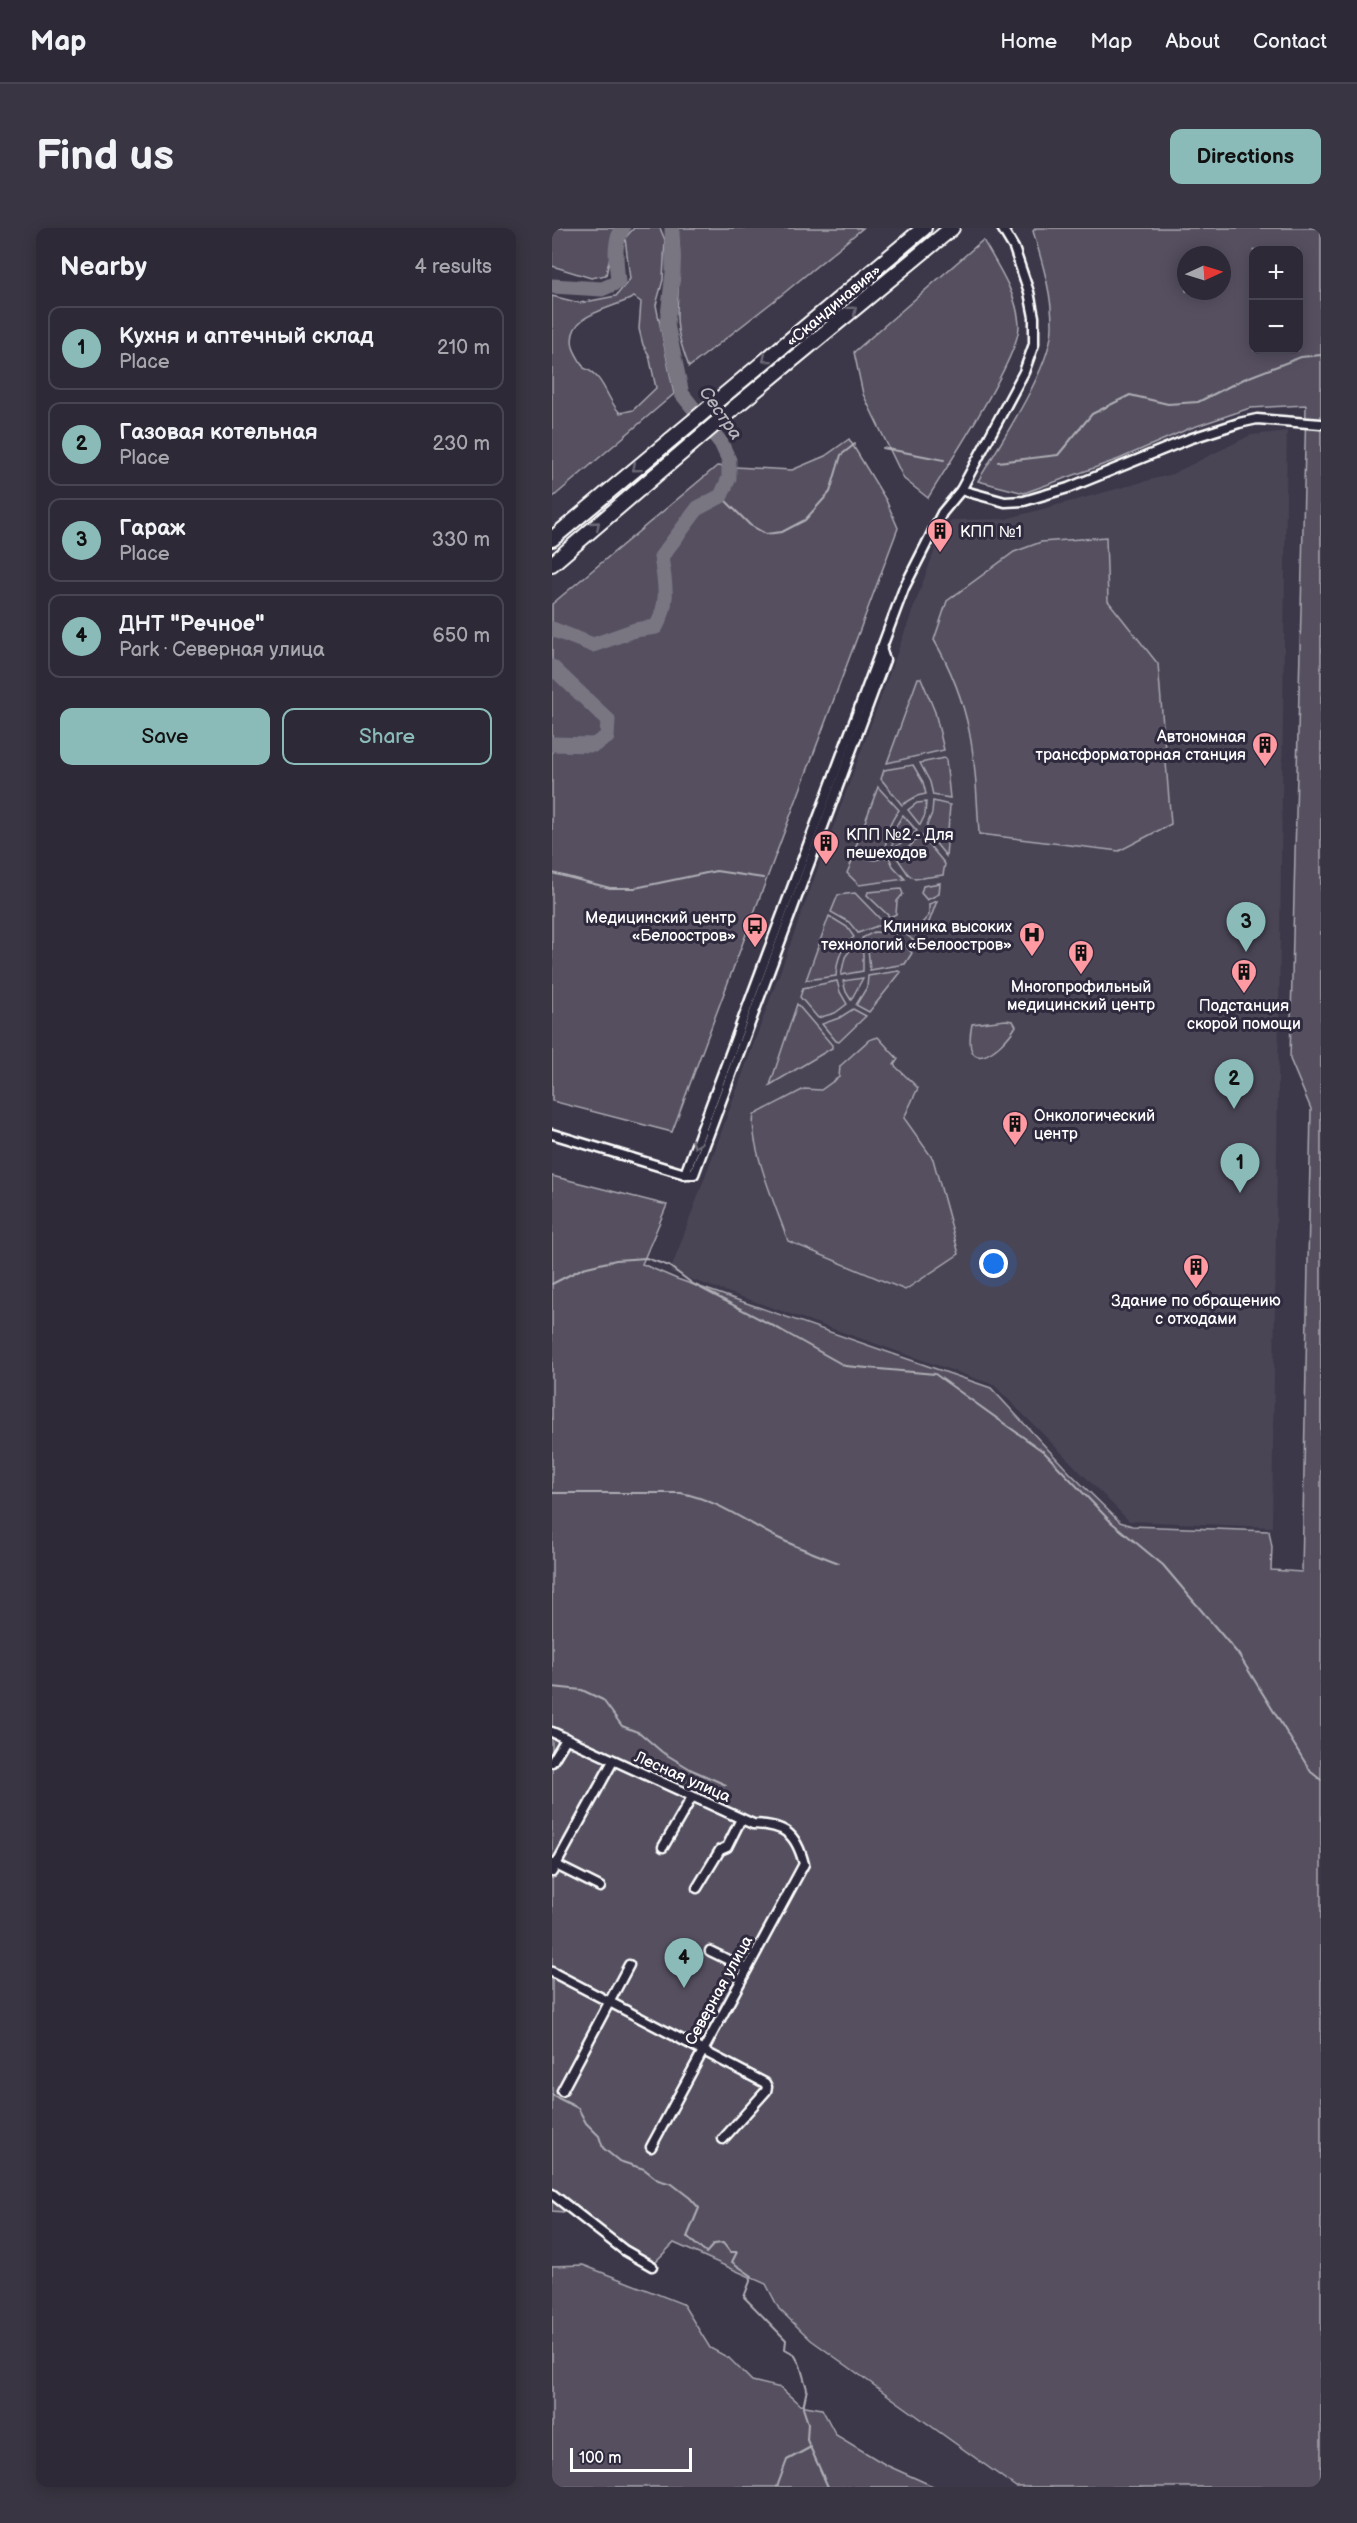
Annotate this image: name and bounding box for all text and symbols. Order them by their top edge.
text: Map [30,25,86,58]
text: Home [1000,29,1057,54]
text: Map [1090,29,1132,54]
text: About [1165,29,1220,54]
text: Contact [1253,29,1327,54]
button: Directions [1170,129,1321,184]
text: Find us [36,131,174,182]
north arrow [1177,246,1231,300]
map controls [1249,246,1303,354]
button: + [1249,246,1303,300]
text: Nearby [60,252,147,283]
text: 4 results [414,255,492,279]
street label: «Скандинавия» [783,261,885,351]
button: − [1249,300,1303,354]
one-way arrow [846,306,857,317]
text: Кухня и аптечный склад [119,323,373,350]
text: 1 [77,336,86,360]
text: 210 m [437,336,490,360]
text: Place [119,350,170,374]
one-way arrow [762,352,773,363]
water label: Сестра [695,383,746,444]
text: Газовая котельная [119,419,318,446]
text: 2 [76,432,87,456]
text: 230 m [433,432,490,456]
text: Place [119,446,170,470]
one-way arrow [632,461,643,472]
text: Гараж [119,515,185,542]
building icon: КПП №1 [925,516,955,554]
one-way arrow [589,522,600,533]
place label: КПП №1 [960,523,1022,542]
text: 3 [76,528,87,552]
text: 330 m [432,528,490,552]
text: Place [119,542,170,566]
text: ДНТ "Речное" [119,611,265,638]
text: 4 [76,624,87,648]
text: 650 m [433,624,490,648]
text: Park · Северная улица [119,638,325,662]
button: Save [60,708,270,765]
button: Share [282,708,492,765]
place label: Автономная трансформаторная станция [1035,728,1246,765]
building icon: Автономная трансформаторная станция [1250,730,1280,768]
place label: КПП №2 - Для пешеходов [846,826,954,863]
building icon: КПП №2 - Для пешеходов [811,828,841,866]
pin: 3 [1226,902,1266,952]
place label: Медицинский центр «Белоостров» [585,909,736,946]
bus stop icon: Медицинский центр «Белоостров» [740,911,770,949]
place label: Клиника высоких технологий «Белоостров» [821,918,1012,955]
hospital icon: Клиника высоких технологий «Белоостров» [1017,920,1047,958]
building icon: Многопрофильный медицинский центр [1066,938,1096,976]
building icon: Подстанция скорой помощи [1229,957,1259,995]
place label: Многопрофильный медицинский центр [1007,978,1155,1015]
place label: Подстанция скорой помощи [1187,997,1301,1034]
pin: 2 [1214,1060,1254,1109]
place label: Онкологический центр [1034,1107,1155,1144]
building icon: Онкологический центр [1000,1109,1030,1147]
one-way arrow [690,1138,703,1149]
pin: 1 [1220,1144,1260,1193]
your location [979,1249,1008,1278]
building icon: Здание по обращению с отходами [1181,1252,1211,1290]
place label: Здание по обращению с отходами [1111,1292,1281,1329]
street label: Лесная улица [631,1747,734,1807]
street label: Северная улица [681,1932,757,2049]
pin: 4 [664,1938,704,1988]
scale bar [570,2445,692,2472]
text: 100 m [579,2449,622,2468]

